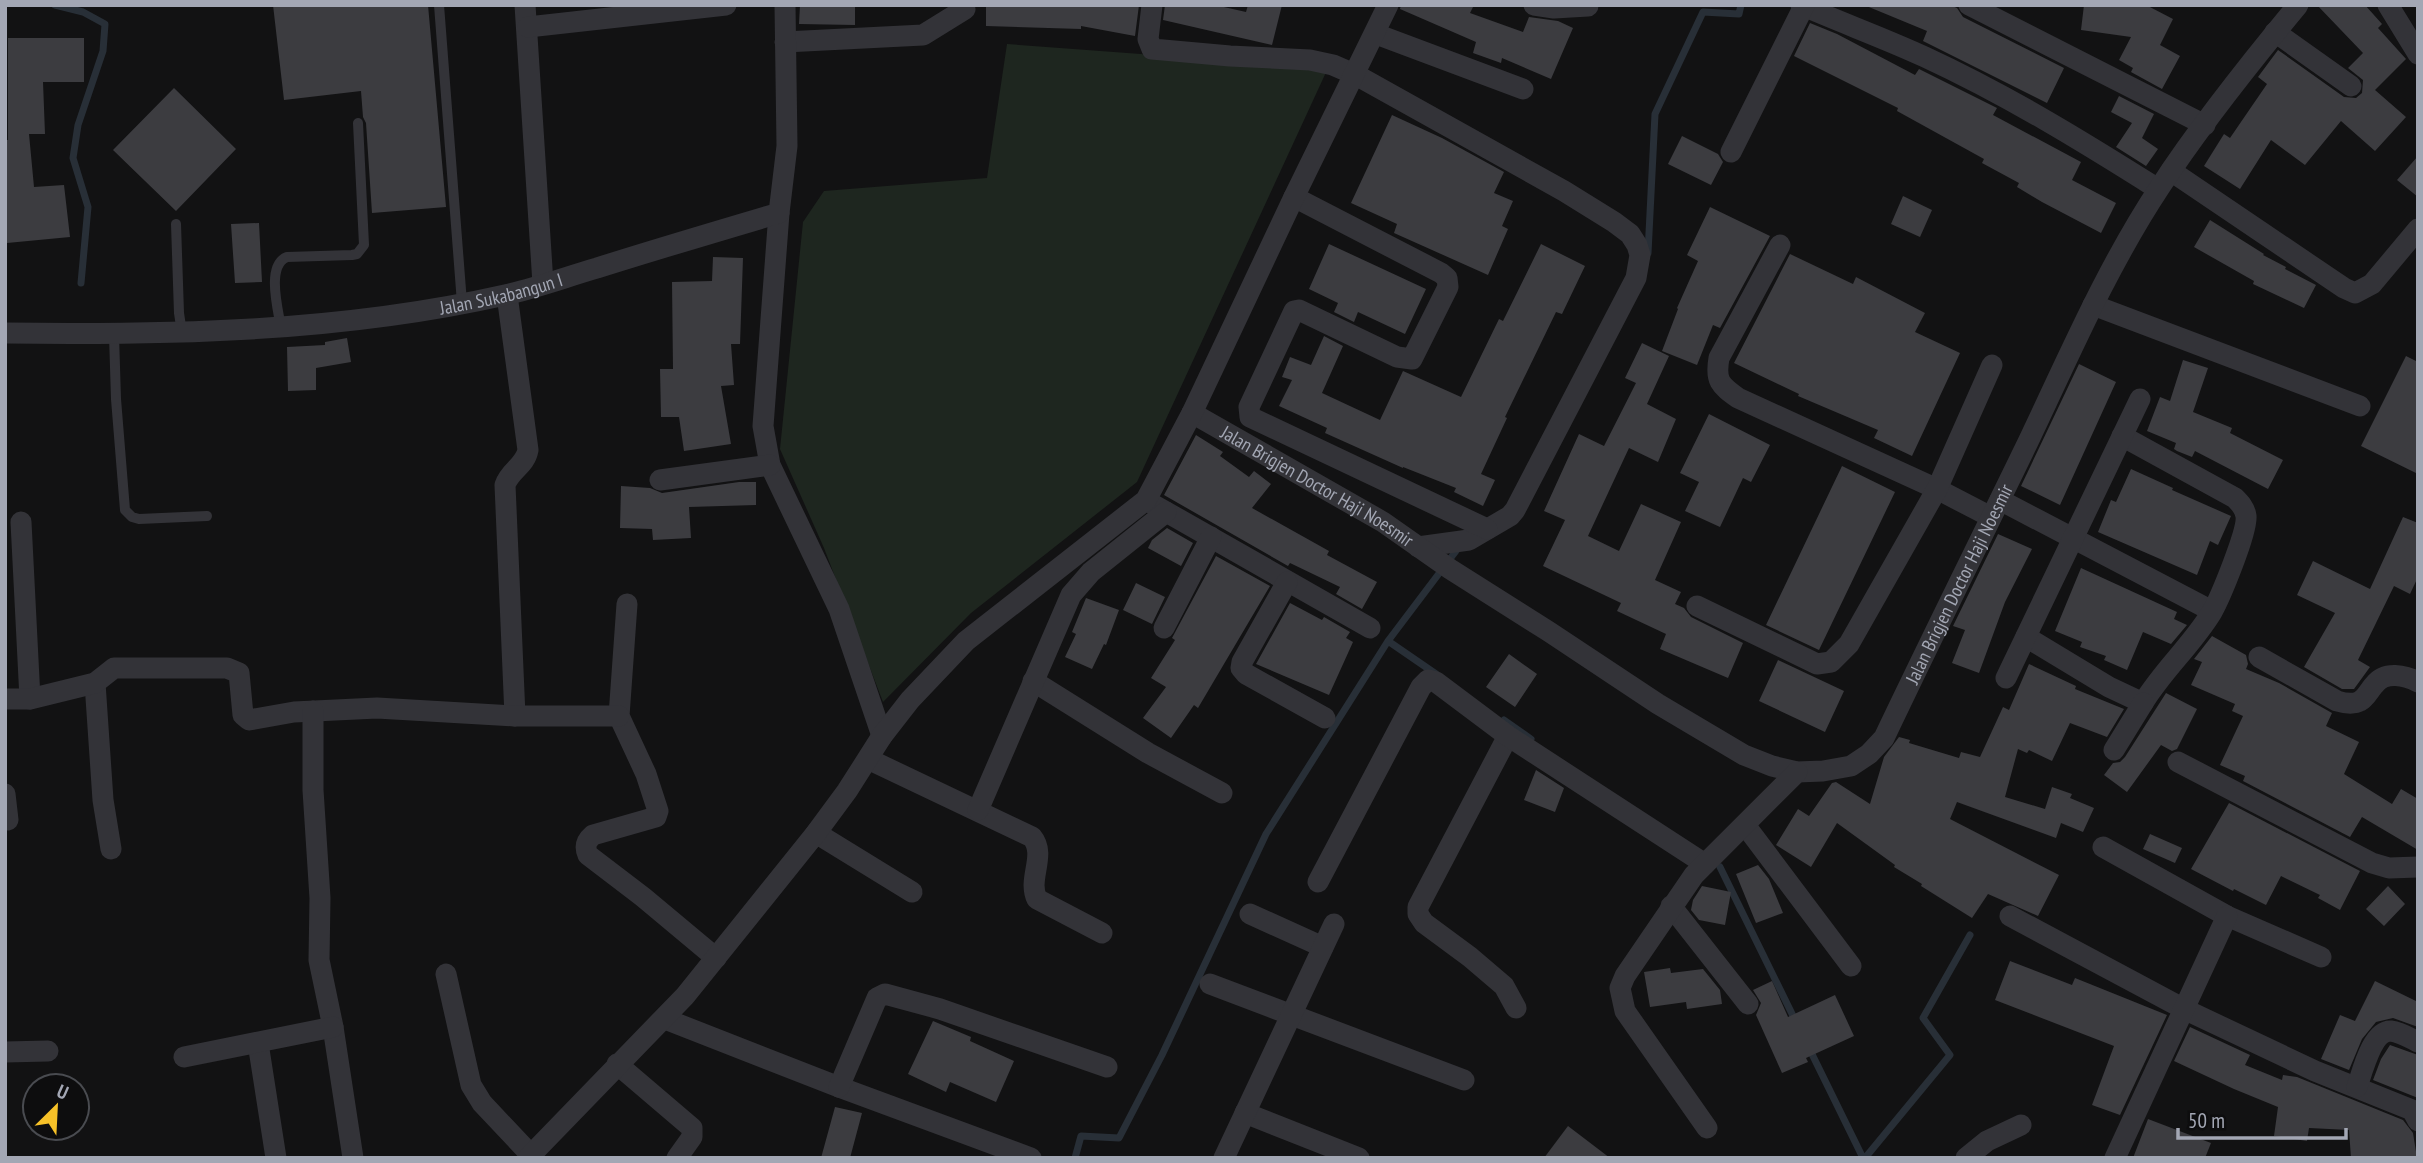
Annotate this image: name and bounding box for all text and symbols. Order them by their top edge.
street label: Jalan Sukabangun I [437,267,565,320]
street label: Jalan Brigjen Doctor Haji Noesmir [1216,420,1419,552]
street label: Jalan Brigjen Doctor Haji Noesmir [1899,479,2018,688]
north arrow [21,1072,91,1142]
text: U [54,1079,72,1104]
scale bar [2178,1096,2346,1140]
text: 50 m [2188,1107,2225,1134]

